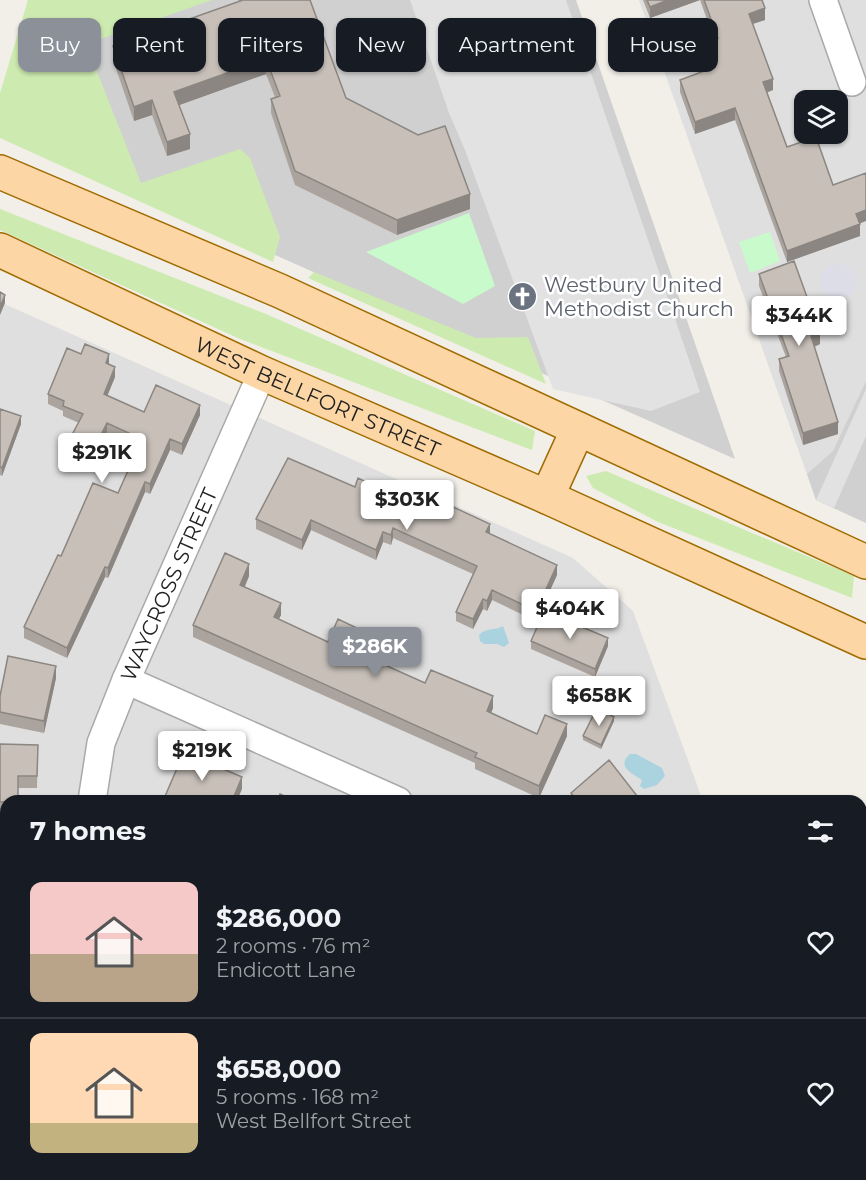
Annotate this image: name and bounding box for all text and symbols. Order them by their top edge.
chip: Buy [18,18,101,72]
chip: Rent [113,18,206,72]
chip: Filters [218,18,324,72]
chip: New [336,18,426,72]
chip: Apartment [438,18,596,72]
chip: House [608,18,718,72]
map controls [794,90,848,144]
button: layers [794,90,848,144]
place label: Westbury United Methodist Church [544,272,734,321]
church icon: Westbury United Methodist Church [507,280,539,312]
pin: $344K [757,296,841,347]
text: $344K [766,303,832,327]
street label: WEST BELLFORT STREET [191,331,444,462]
pin: $291K [60,433,144,484]
text: $291K [72,440,132,464]
pin: $303K [365,480,449,531]
street label: WAYCROSS STREET [115,484,222,685]
text: $303K [375,487,439,511]
pin: $404K [528,589,612,640]
text: $404K [536,596,604,620]
pin: $286K [333,627,417,678]
text: $286K [342,634,408,658]
pin: $658K [557,676,641,727]
text: $658K [566,683,632,707]
pin: $219K [160,731,244,782]
text: $219K [172,738,232,762]
text: 7 homes [30,815,146,847]
icon: filters [804,815,837,848]
text: $286,000 [216,902,341,934]
icon: home [78,906,150,978]
icon: heart [804,926,837,959]
text: 2 rooms · 76 m² [216,934,371,958]
text: Endicott Lane [216,958,356,982]
text: $658,000 [216,1053,341,1085]
icon: home [78,1057,150,1129]
icon: heart [804,1077,837,1110]
text: 5 rooms · 168 m² [216,1085,379,1109]
text: West Bellfort Street [216,1109,412,1133]

